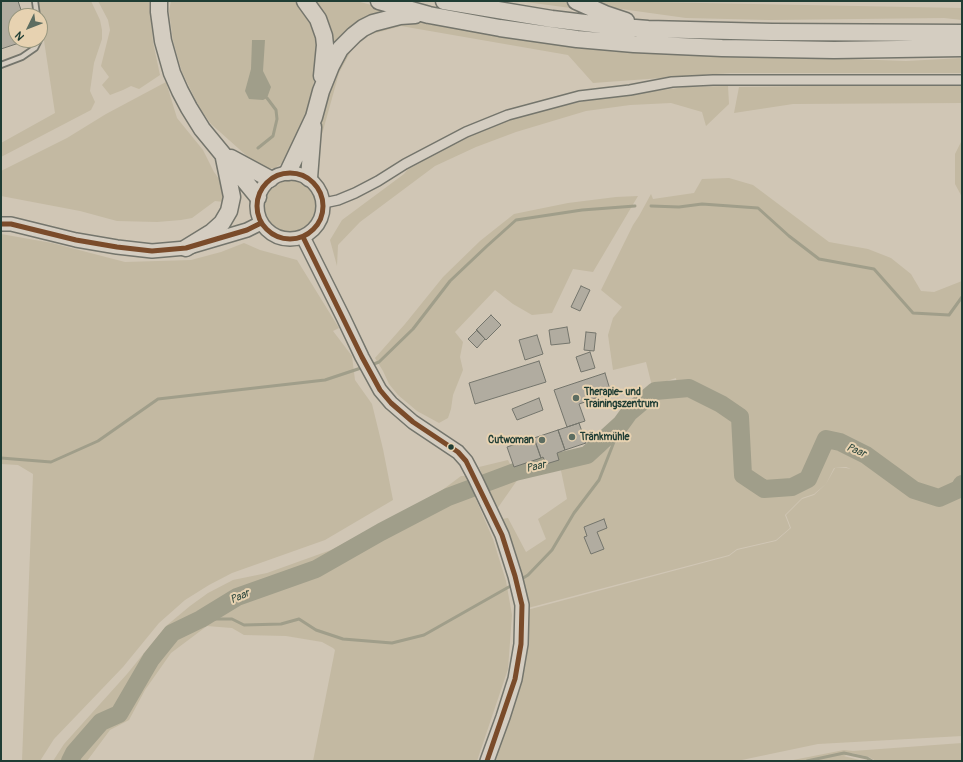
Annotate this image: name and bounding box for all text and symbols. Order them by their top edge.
north arrow [8,8,48,48]
text: N [12,29,27,43]
place label: Therapie- und Trainingszentrum [584,386,658,410]
marker: Therapie- und Trainingszentrum [571,393,581,403]
place label: Tränkmühle [580,431,629,443]
marker: Tränkmühle [567,432,577,442]
place label: Cutwoman [488,434,534,446]
marker: Cutwoman [537,435,547,445]
water label: Paar [844,441,868,461]
unlabelled marker [446,442,456,452]
water label: Paar [525,458,547,476]
water label: Paar [228,587,252,607]

